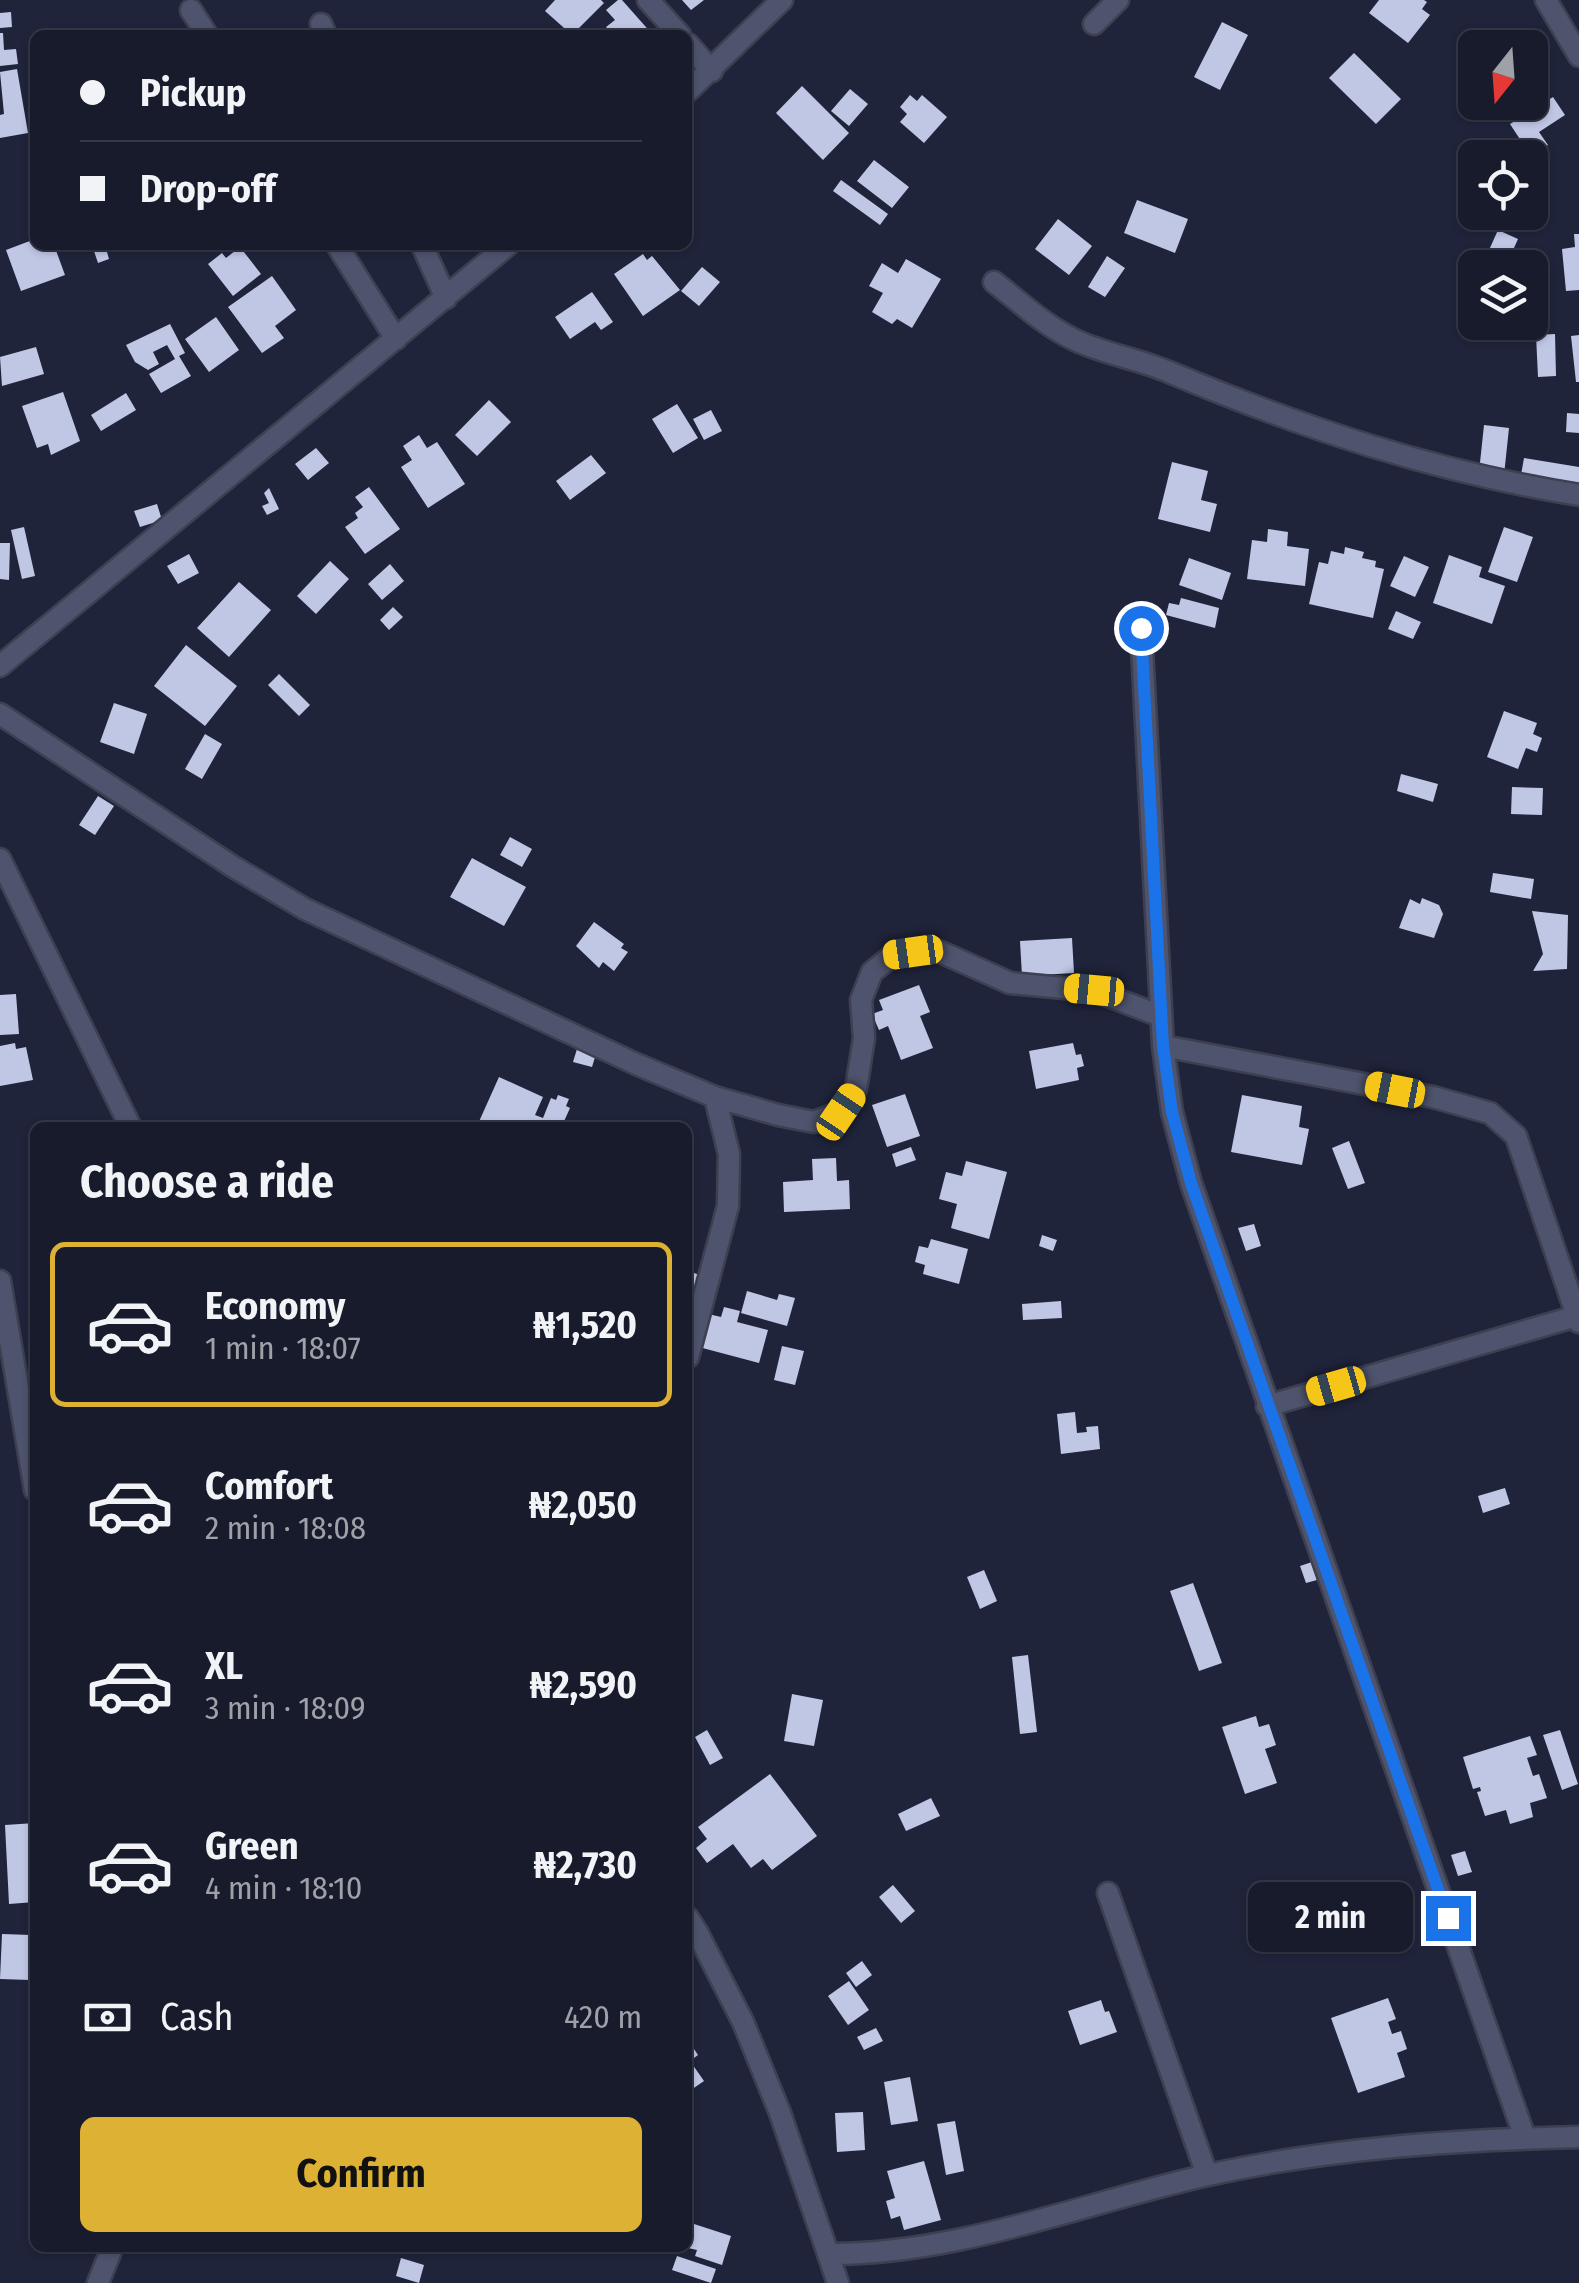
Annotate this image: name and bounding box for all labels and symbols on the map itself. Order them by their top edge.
north arrow [1458,30,1548,120]
route start [1119,606,1164,651]
car [881,933,945,971]
car [1063,972,1125,1008]
car [1363,1070,1427,1110]
car [812,1079,870,1145]
car [1303,1363,1369,1409]
callout: 2 min [1248,1883,1413,1953]
route end [1426,1896,1471,1941]

